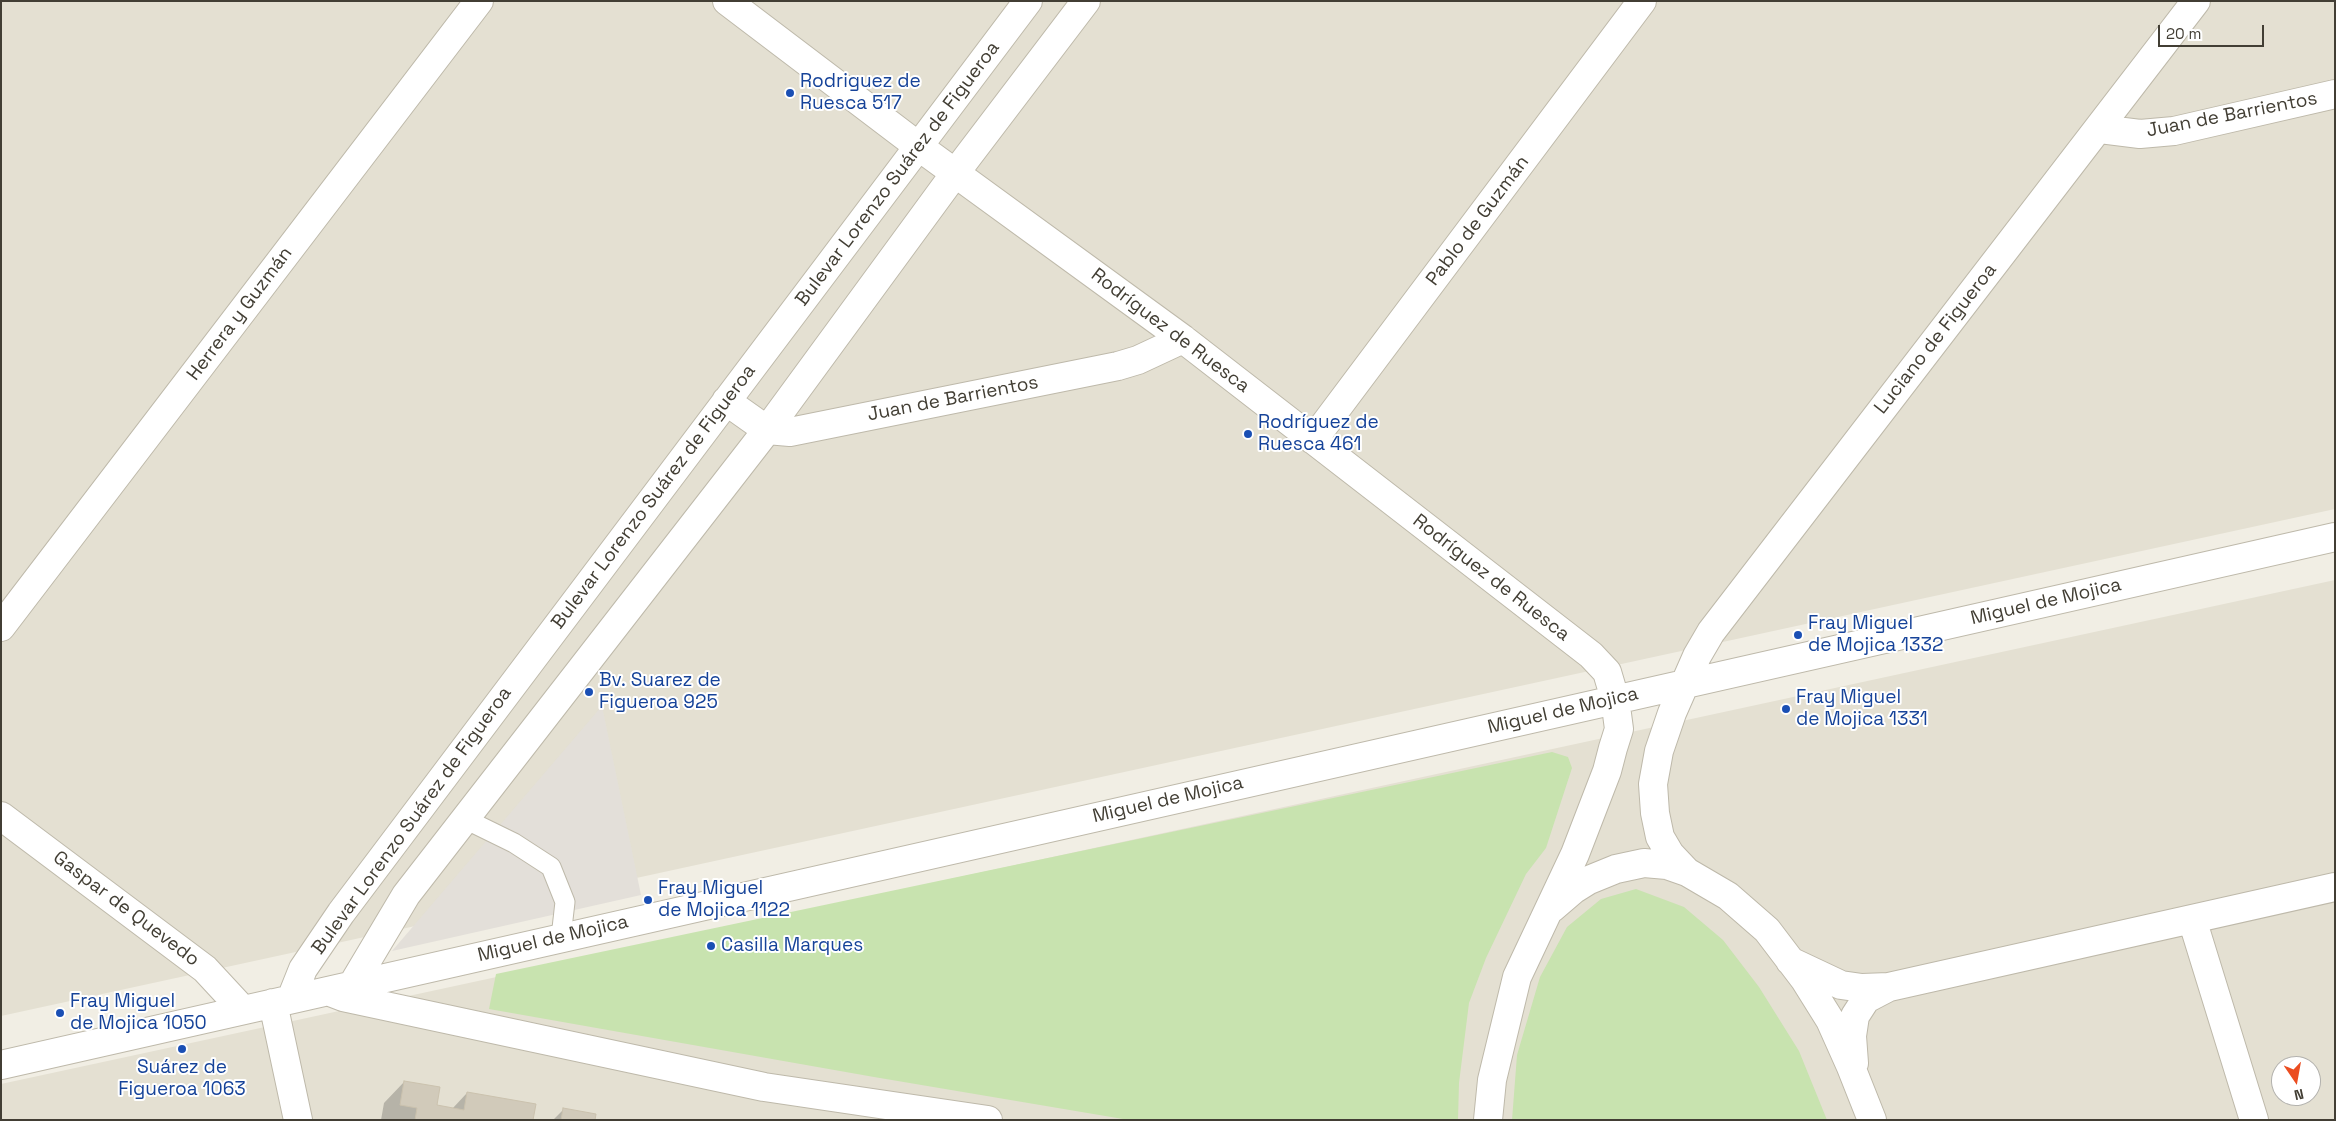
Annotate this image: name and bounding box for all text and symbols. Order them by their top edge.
scale bar [2161,15,2267,47]
text: 20 m [2166,24,2201,43]
street label: Bulevar Lorenzo Suárez de Figueroa [791,37,1005,311]
place label: Rodriguez de Ruesca 517 [800,71,921,115]
marker: Rodriguez de Ruesca 517 [784,87,796,99]
street label: Juan de Barrientos [2145,87,2319,143]
street label: Pablo de Guzmán [1422,151,1534,291]
street label: Herrera y Guzmán [182,243,298,385]
street label: Luciano de Figueroa [1870,259,2002,419]
street label: Rodríguez de Ruesca [1086,264,1254,398]
street label: Bulevar Lorenzo Suárez de Figueroa [547,360,761,634]
street label: Juan de Barrientos [866,371,1040,427]
place label: Rodríguez de Ruesca 461 [1258,412,1379,456]
marker: Rodríguez de Ruesca 461 [1242,428,1254,440]
street label: Rodríguez de Ruesca [1408,510,1574,646]
street label: Miguel de Mojica [1968,574,2124,630]
place label: Fray Miguel de Mojica 1332 [1808,613,1943,657]
marker: Fray Miguel de Mojica 1332 [1792,629,1804,641]
place label: Bv. Suarez de Figueroa 925 [599,670,721,714]
street label: Bulevar Lorenzo Suárez de Figueroa [307,683,517,959]
street label: Miguel de Mojica [1485,683,1641,739]
marker: Bv. Suarez de Figueroa 925 [583,686,595,698]
place label: Fray Miguel de Mojica 1331 [1796,687,1928,731]
marker: Fray Miguel de Mojica 1331 [1780,703,1792,715]
street label: Miguel de Mojica [1090,772,1246,828]
street label: Gaspar de Quevedo [48,847,204,971]
place label: Fray Miguel de Mojica 1122 [658,878,790,922]
marker: Fray Miguel de Mojica 1122 [642,894,654,906]
street label: Miguel de Mojica [475,911,631,967]
place label: Casilla Marques [721,935,863,957]
marker: Casilla Marques [705,940,717,952]
place label: Fray Miguel de Mojica 1050 [70,991,207,1035]
marker: Fray Miguel de Mojica 1050 [54,1007,66,1019]
marker: Suárez de Figueroa 1063 [176,1043,188,1055]
north arrow [2271,1056,2321,1106]
place label: Suárez de Figueroa 1063 [118,1057,246,1101]
text: N [2292,1085,2305,1104]

